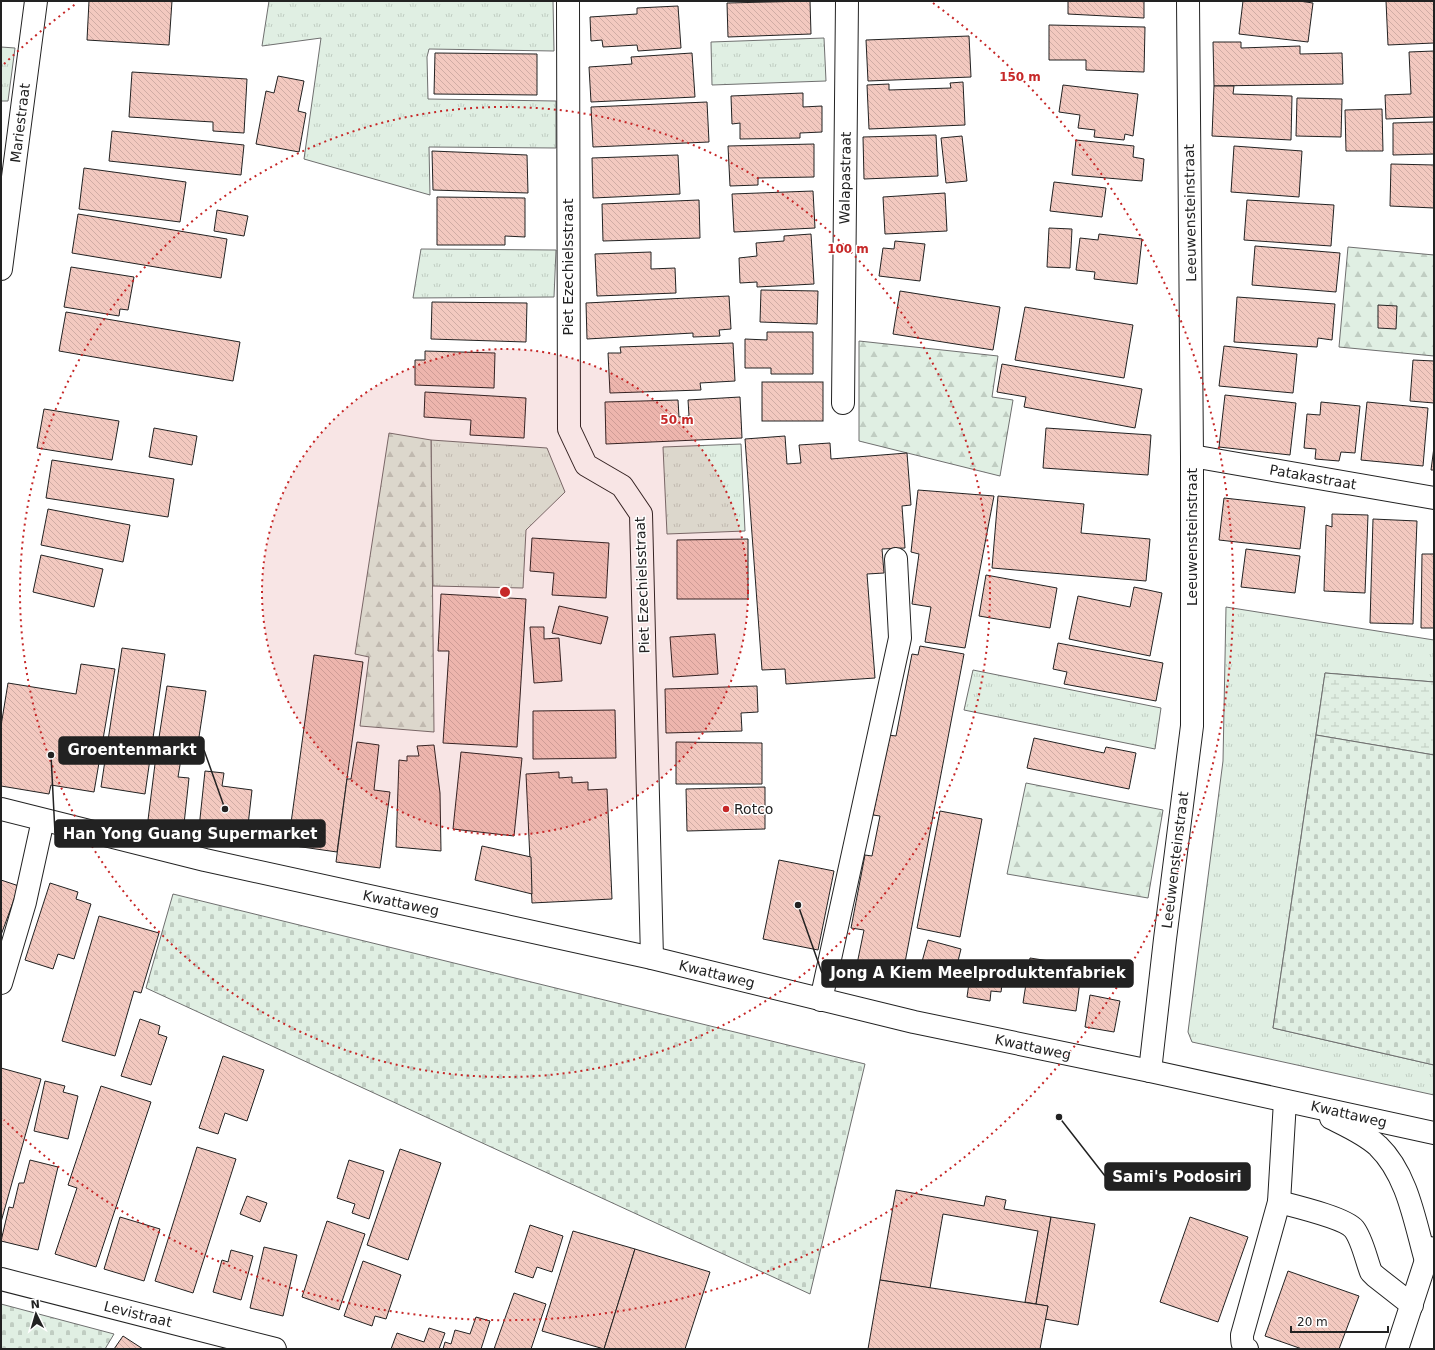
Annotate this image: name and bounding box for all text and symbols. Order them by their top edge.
text: 150 m [999,70,1041,84]
street label: Mariestraat [7,82,33,164]
street label: Walapastraat [836,131,854,224]
street label: Leeuwensteinstraat [1181,143,1199,282]
street label: Piet Ezechielsstraat [560,198,576,335]
text: 100 m [827,242,869,256]
text: 50 m [660,413,694,427]
street label: Patakastraat [1268,461,1358,493]
street label: Leeuwensteinstraat [1184,468,1200,606]
street label: Piet Ezechielsstraat [632,516,652,654]
centre of rings [498,585,512,599]
callout: Groentenmarkt [59,737,204,764]
text: Groentenmarkt [67,741,197,759]
street label: Leeuwensteinstraat [1159,790,1191,929]
place label: Rotco [734,801,773,817]
marker: Rotco [721,804,731,814]
callout: Han Yong Guang Supermarket [55,820,325,847]
text: Han Yong Guang Supermarket [63,825,317,843]
street label: Kwattaweg [361,887,441,919]
street label: Kwattaweg [677,957,757,991]
callout: Jong A Kiem Meelproduktenfabriek [822,960,1133,987]
text: Jong A Kiem Meelproduktenfabriek [829,964,1127,982]
street label: Kwattaweg [993,1031,1073,1063]
street label: Kwattaweg [1309,1097,1389,1131]
callout: Sami's Podosiri [1105,1163,1250,1190]
text: Sami's Podosiri [1112,1168,1242,1186]
north arrow [16,1294,56,1334]
text: N [30,1298,40,1311]
street label: Levistraat [102,1298,174,1330]
scale bar [1291,1308,1388,1334]
text: 20 m [1297,1315,1328,1329]

